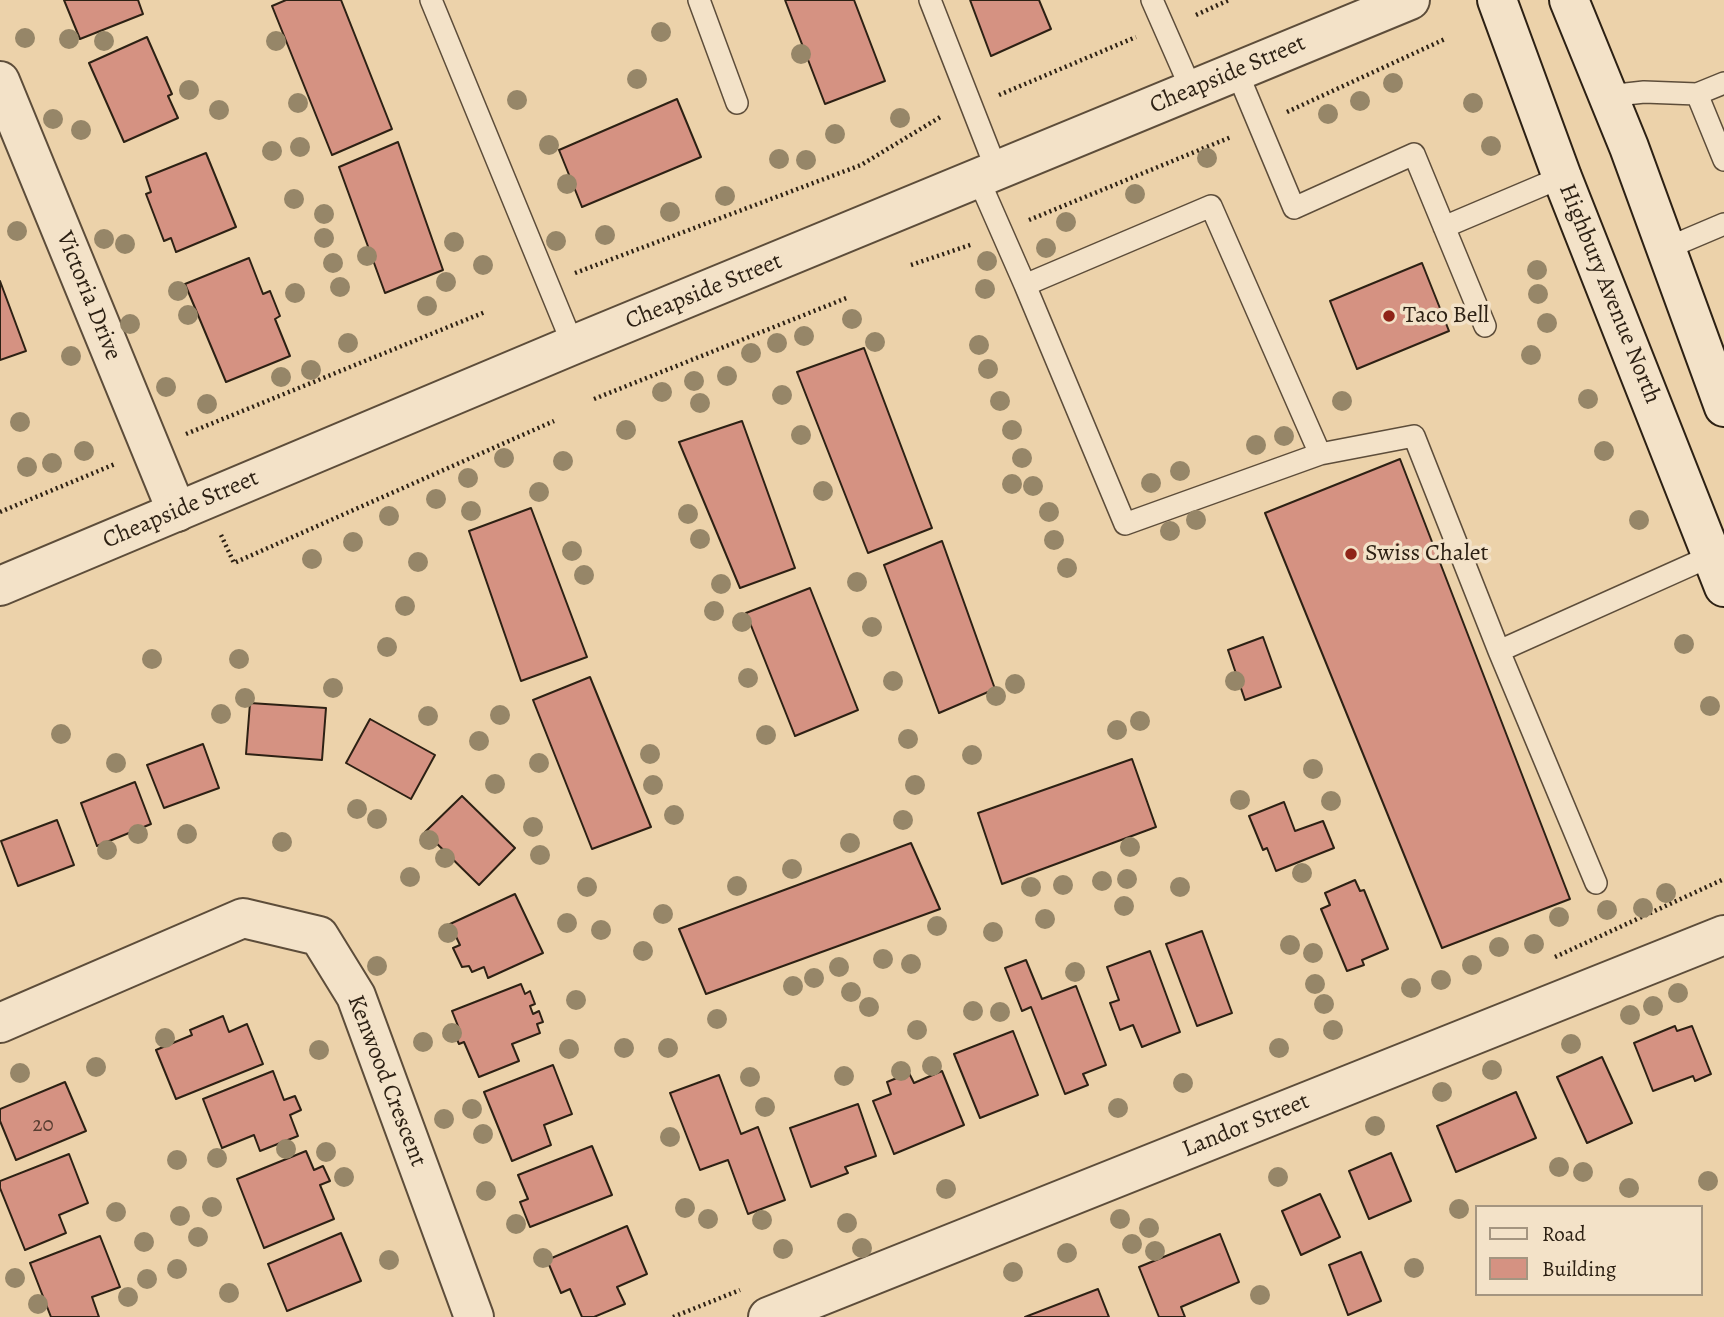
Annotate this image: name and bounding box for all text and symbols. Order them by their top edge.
street label: Cheapside Street [1146,29,1310,121]
street label: Highbury Avenue North [1552,180,1666,408]
street label: Victoria Drive [49,227,127,365]
street label: Cheapside Street [622,248,786,336]
place label: Taco Bell [1403,302,1489,330]
marker: Taco Bell [1381,308,1397,324]
street label: Cheapside Street [99,464,263,556]
place label: Swiss Chalet [1365,540,1489,568]
marker: Swiss Chalet [1343,546,1359,562]
street label: Kenwood Crescent [340,991,432,1171]
street label: Landor Street [1178,1087,1314,1165]
house number: 20 [32,1113,54,1139]
legend [1476,1205,1703,1296]
text: Road [1542,1220,1586,1248]
text: Building [1542,1255,1616,1283]

